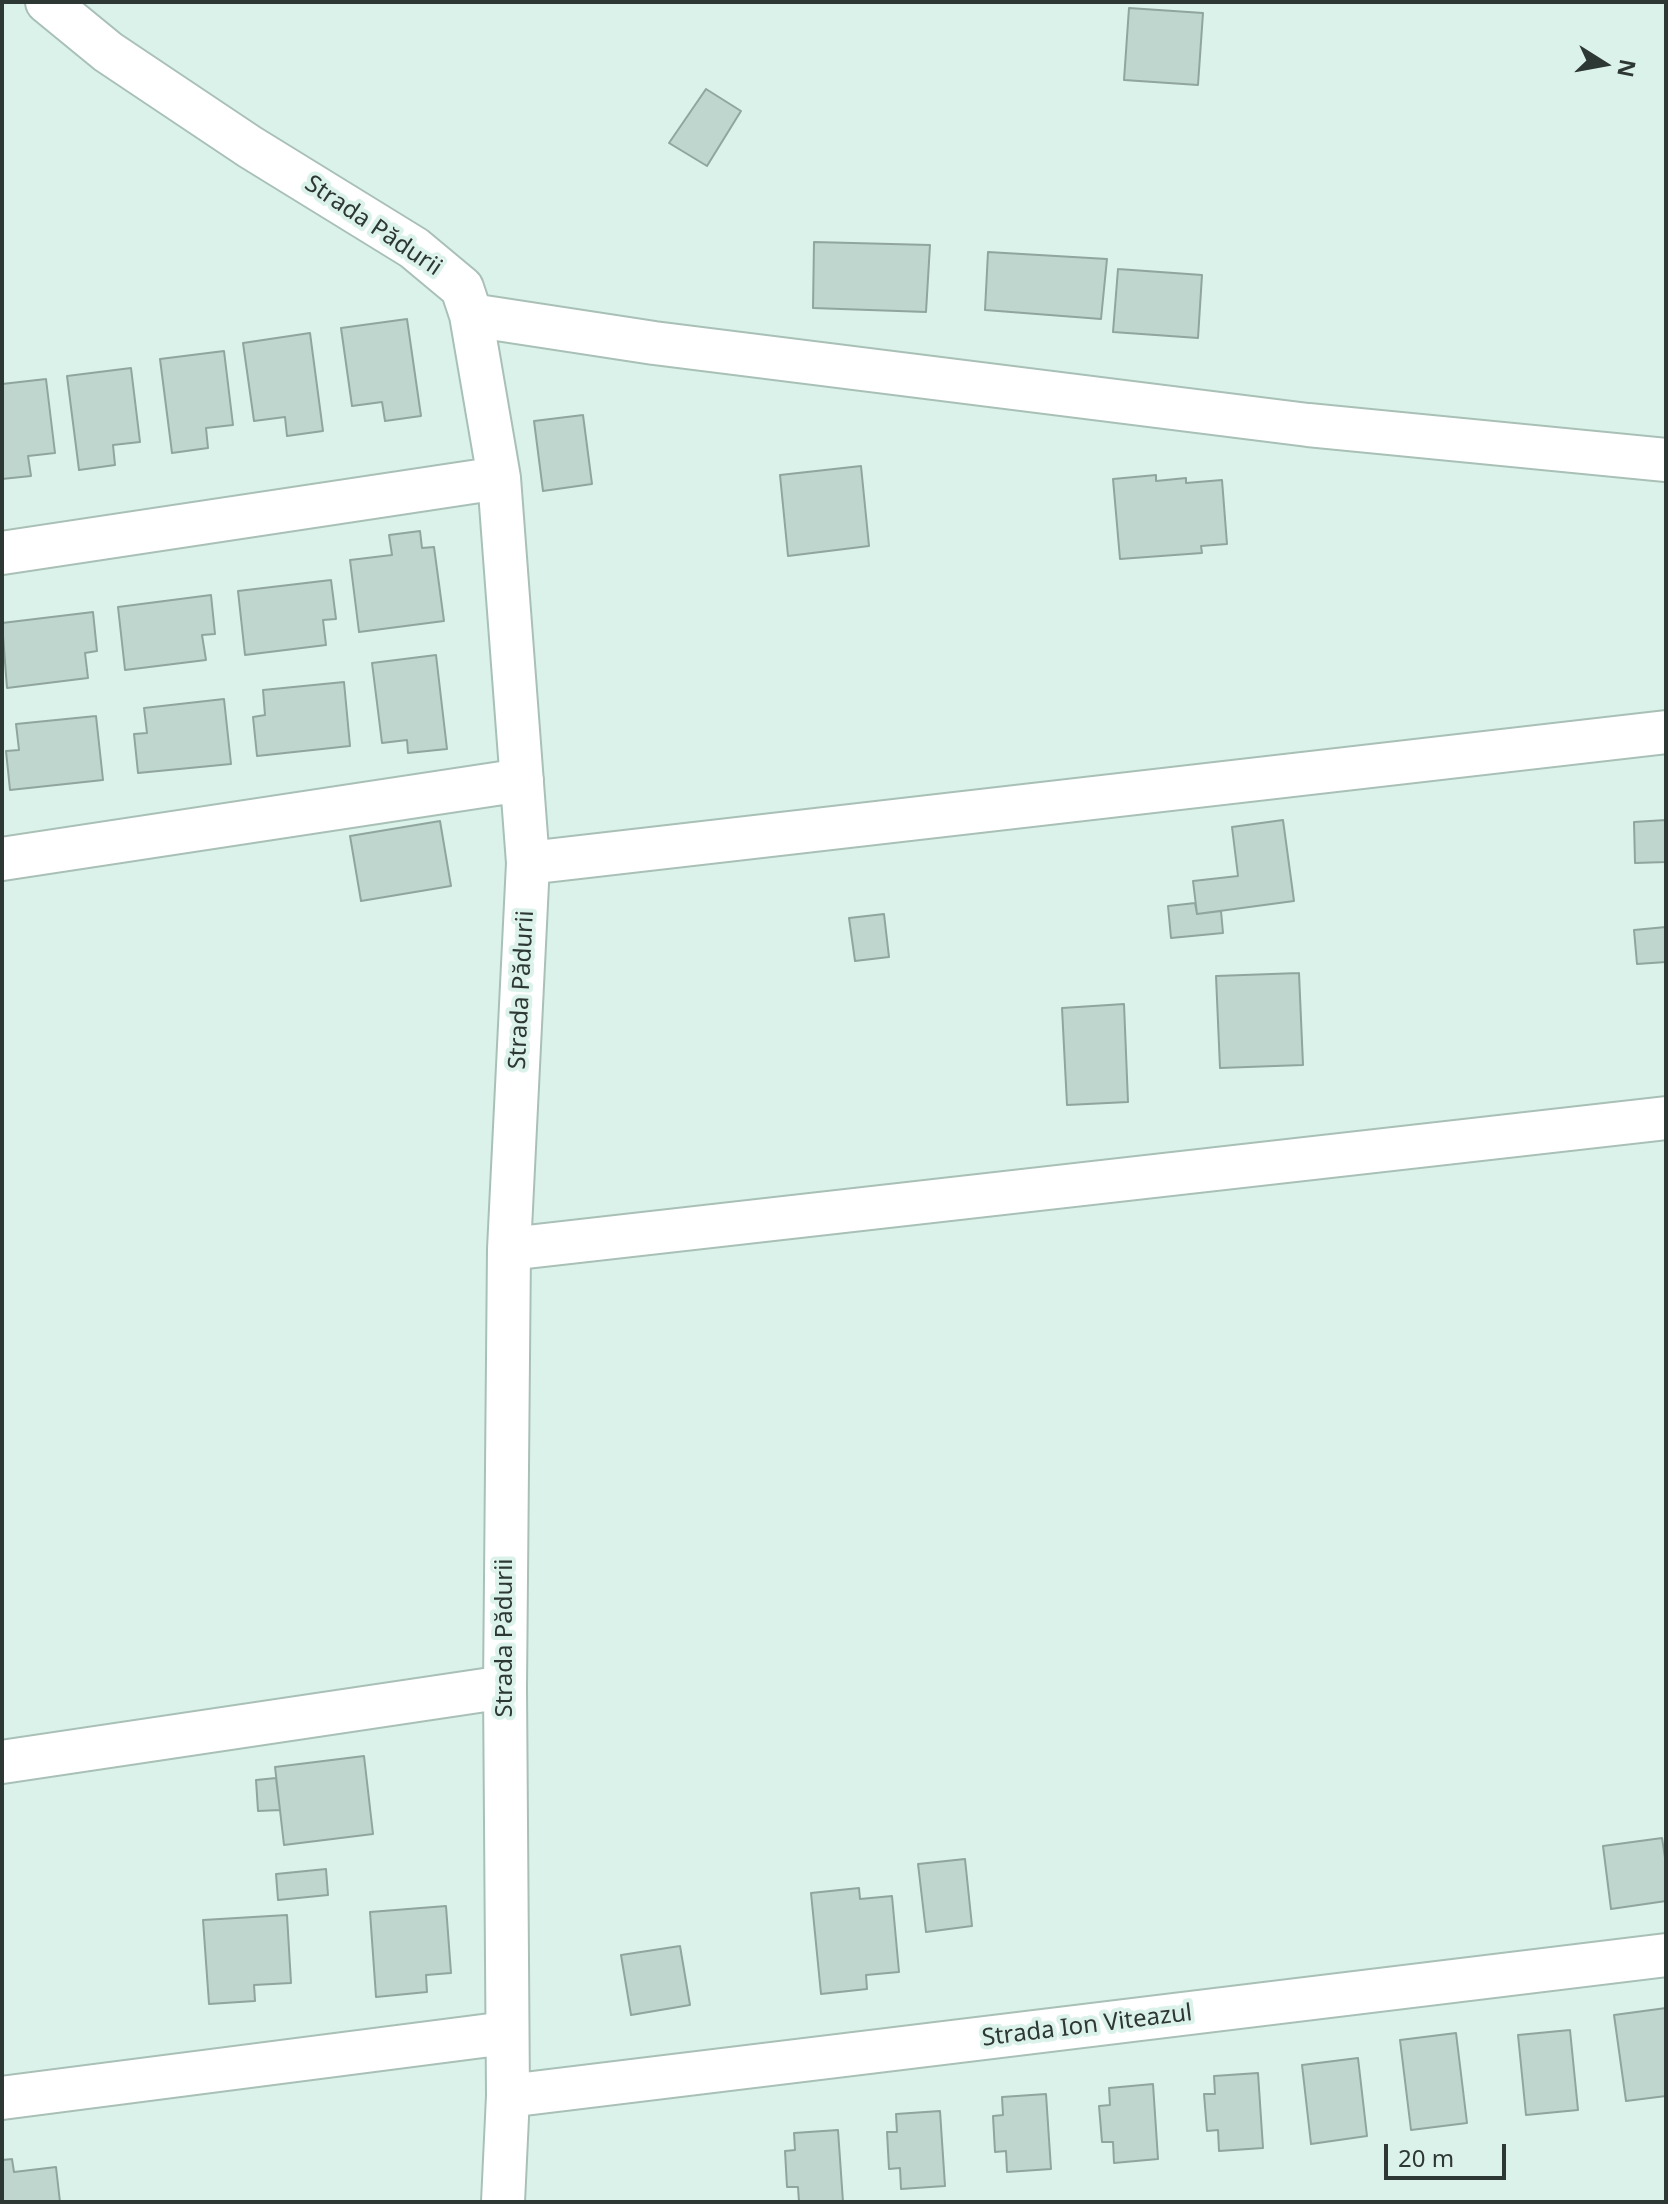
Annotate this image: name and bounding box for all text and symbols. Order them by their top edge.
north arrow [1564,24,1644,104]
text: N [1611,57,1644,80]
street label: Strada Pădurii [299,170,447,282]
street label: Strada Pădurii [503,910,541,1070]
street label: Strada Pădurii [491,1558,519,1718]
street label: Strada Ion Viteazul [980,1999,1194,2053]
scale bar [1388,2128,1510,2178]
text: 20 m [1398,2141,1454,2174]

